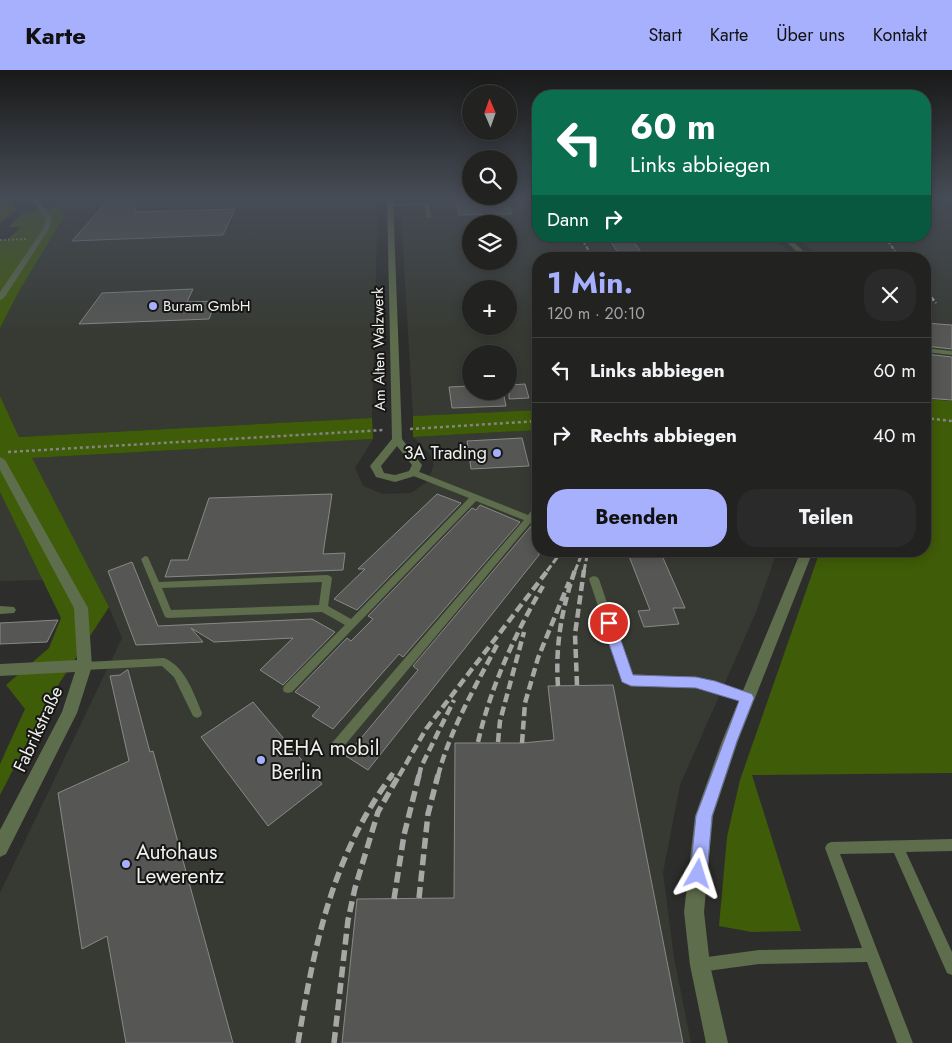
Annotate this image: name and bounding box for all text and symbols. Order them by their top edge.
text: Karte [25,18,86,53]
text: Start [648,22,682,48]
text: Karte [710,22,748,48]
text: Über uns [776,22,845,48]
text: Kontakt [873,22,927,48]
north arrow [462,85,518,140]
map controls [462,85,517,400]
text: 60 m [630,102,716,152]
icon: left [547,110,612,175]
text: Links abbiegen [630,148,770,180]
button: search [462,150,517,205]
icon: right [599,205,627,233]
text: Dann [547,206,589,233]
button: layers [462,215,517,270]
text: 1 Min. [547,261,633,304]
button: close [864,269,916,321]
button: + [462,280,517,335]
street label: Am Alten Walzwerk [367,287,391,411]
place label: Buram GmbH [163,295,250,317]
marker: Buram GmbH [147,300,159,312]
text: 120 m · 20:10 [547,302,645,325]
button: − [462,345,517,400]
icon: left [547,356,575,384]
text: Links abbiegen [590,357,725,384]
text: 60 m [873,357,916,384]
icon: right [547,421,575,449]
text: Rechts abbiegen [590,422,737,449]
text: 40 m [873,422,916,449]
place label: 3A Trading [404,440,487,466]
marker: 3A Trading [491,447,503,459]
button: Beenden [547,489,727,547]
button: Teilen [737,489,916,547]
pin [588,602,630,644]
icon: arrive [595,609,623,637]
street label: Fabrikstraße [7,682,69,776]
place label: REHA mobil Berlin [271,733,380,787]
marker: REHA mobil Berlin [255,754,267,766]
place label: Autohaus Lewerentz [136,837,224,891]
position arrow [671,847,723,899]
marker: Autohaus Lewerentz [120,858,132,870]

